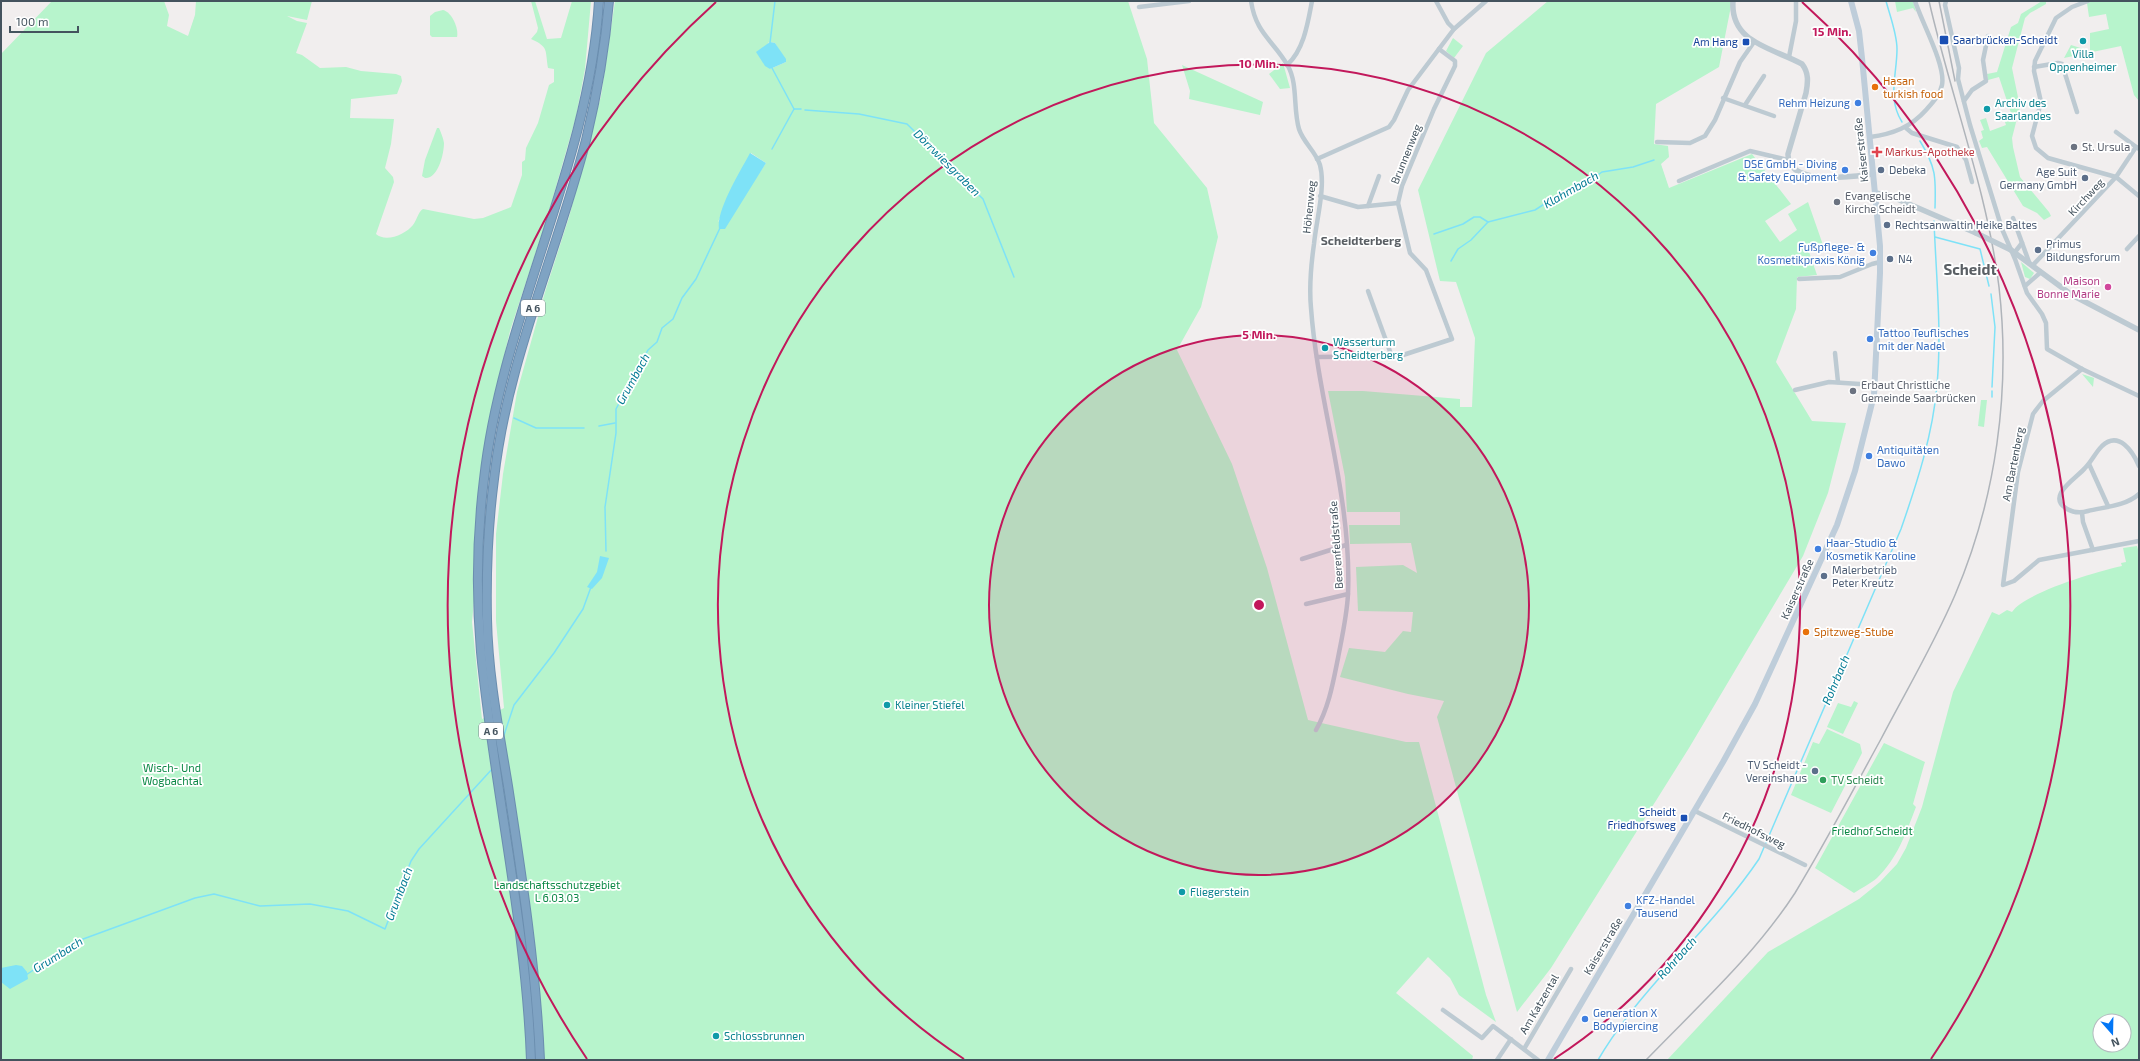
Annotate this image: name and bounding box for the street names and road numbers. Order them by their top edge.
street label: Kaiserstraße [1851,117,1870,183]
street label: Brunnenweg [1388,122,1423,186]
street label: Kirchweg [2065,175,2106,218]
street label: Höhenweg [1299,180,1318,234]
road number: A 6 [521,300,545,316]
street label: Am Bartenberg [1999,426,2026,502]
street label: Beerenfeldstraße [1326,500,1345,590]
street label: Kaiserstraße [1777,557,1816,621]
road number: A 6 [479,723,503,739]
street label: Friedhofsweg [1721,809,1788,850]
street label: Kaiserstraße [1580,915,1625,977]
street label: Am Katzental [1516,971,1561,1036]

